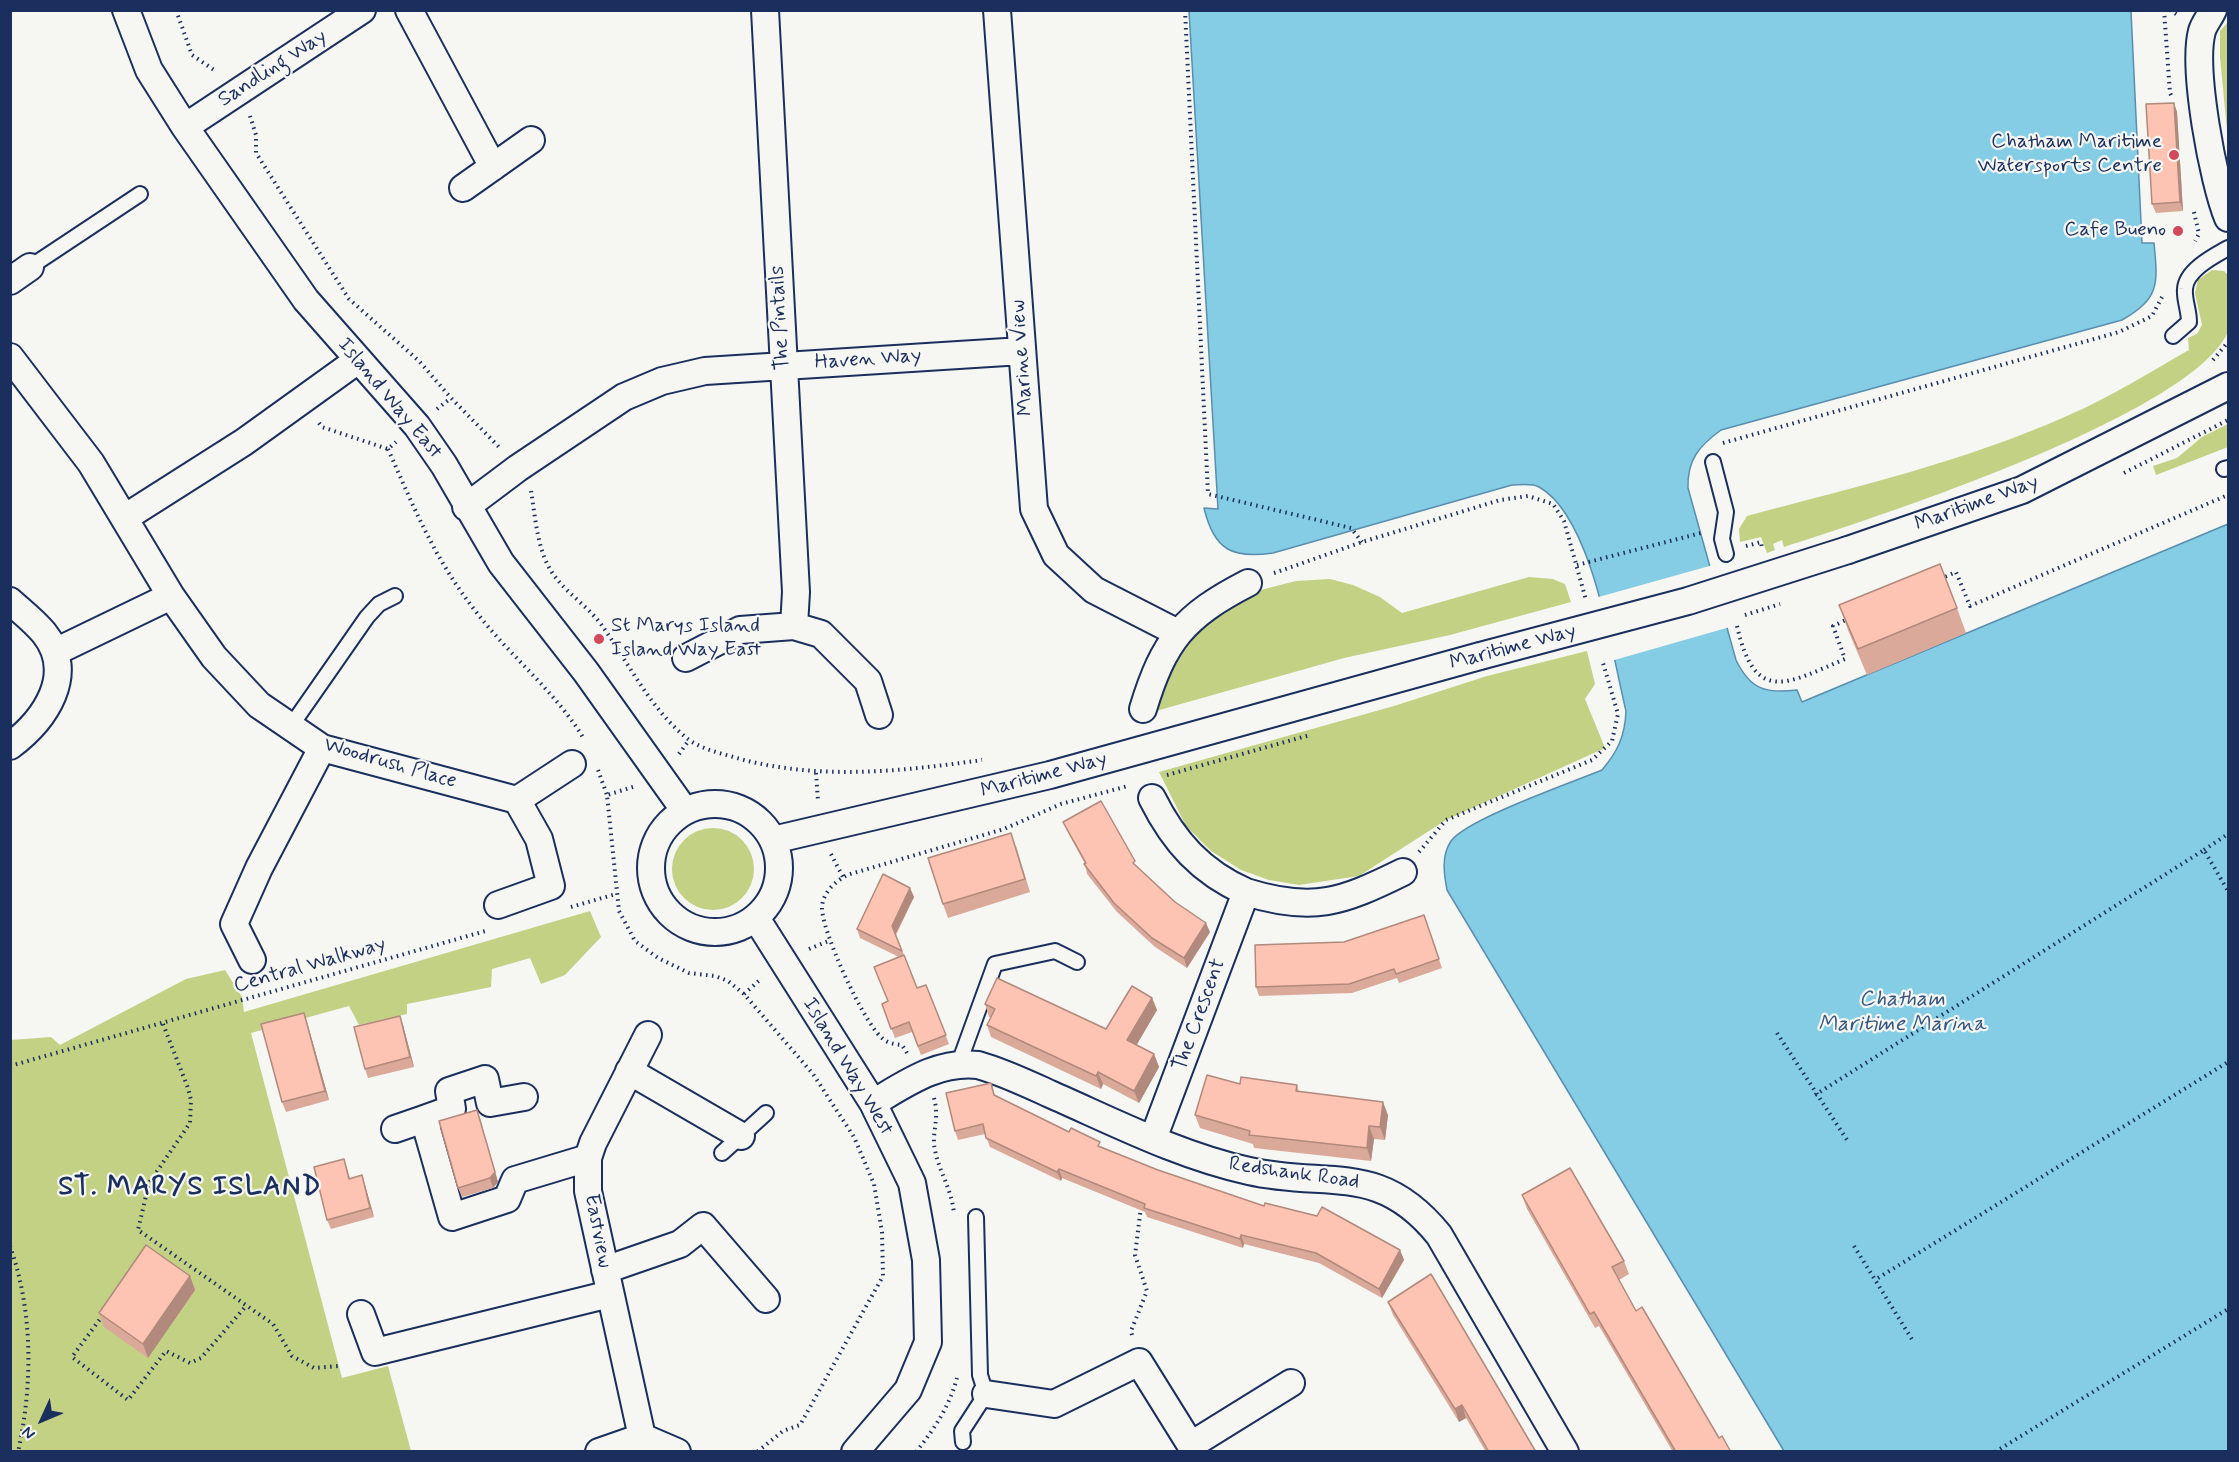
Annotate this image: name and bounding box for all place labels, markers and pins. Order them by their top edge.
place label: Chatham Maritime Watersports Centre [1977,130,2162,180]
marker: Chatham Maritime Watersports Centre [2167,148,2181,162]
place label: Cafe Bueno [2064,218,2166,244]
marker: Cafe Bueno [2171,224,2185,238]
place label: St Marys Island Island Way East [611,614,761,664]
marker: St Marys Island Island Way East [592,632,606,646]

